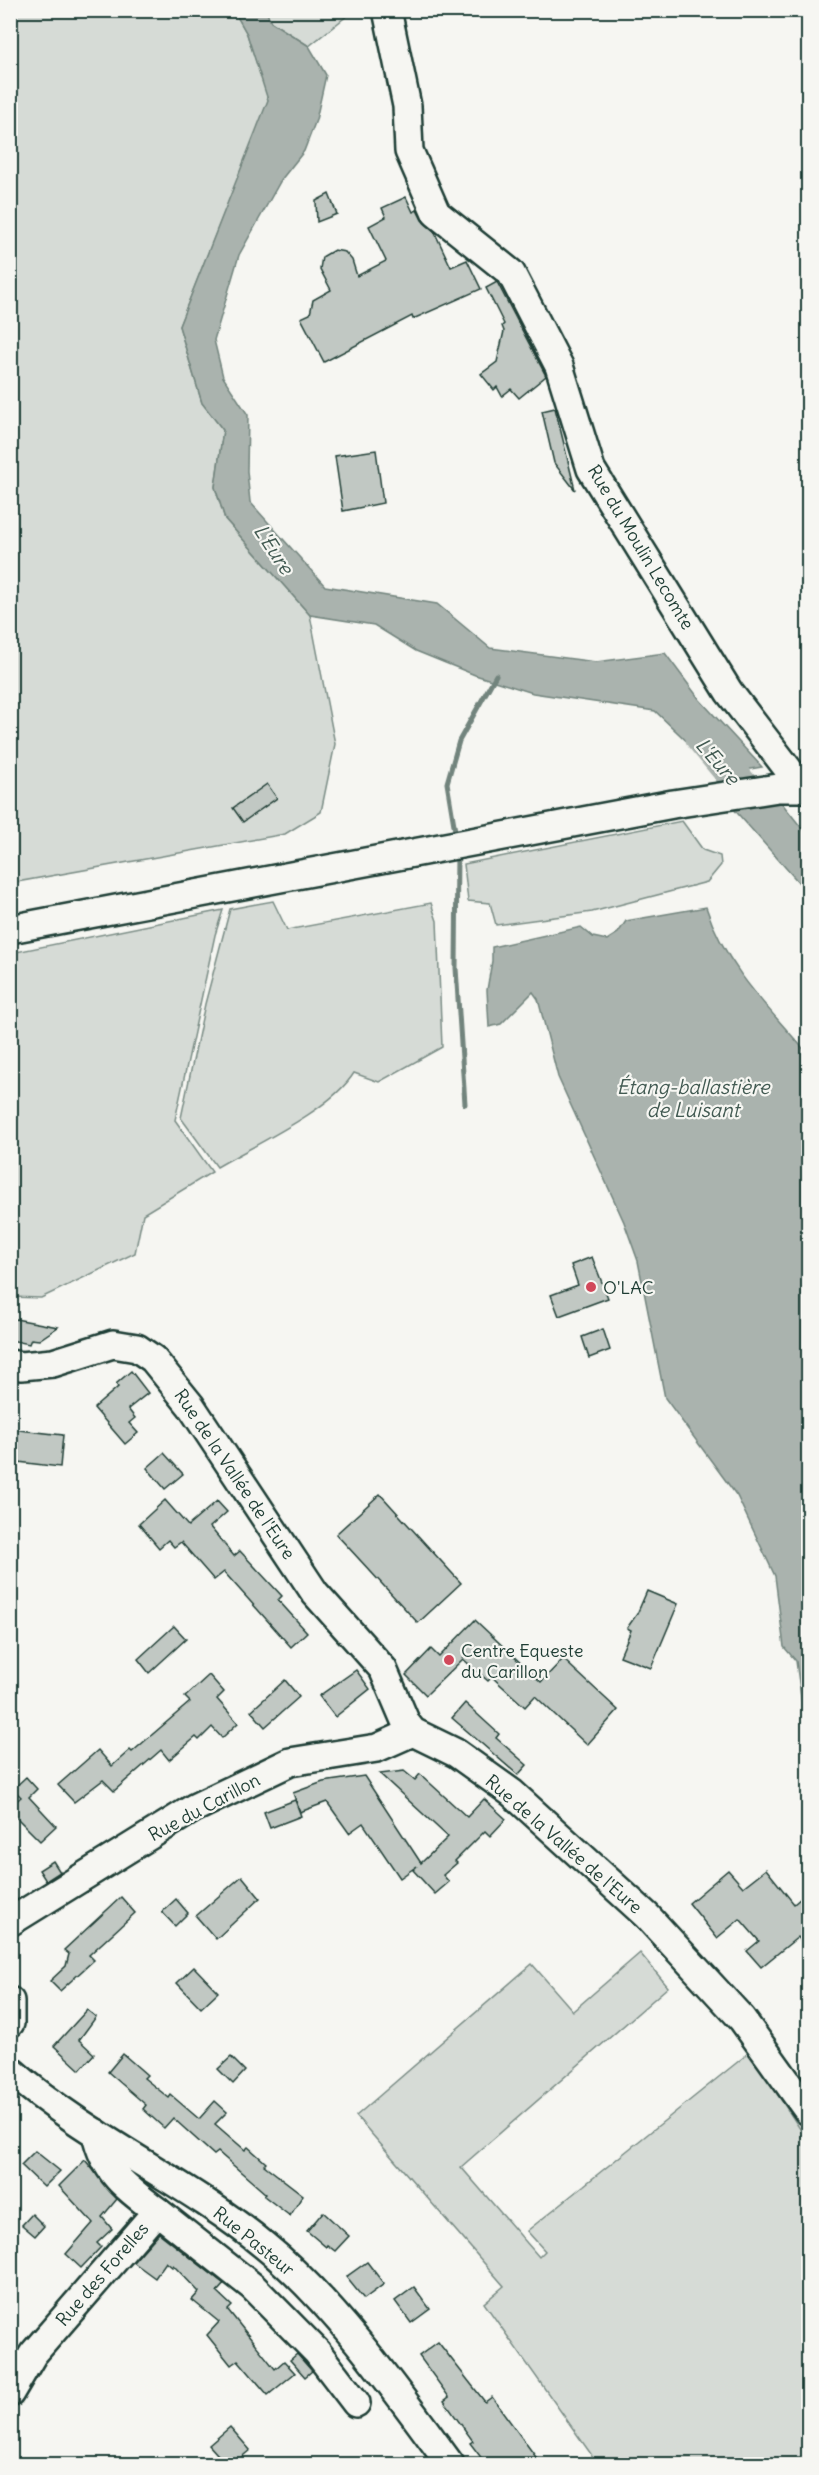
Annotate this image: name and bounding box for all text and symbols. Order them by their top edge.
street label: Rue du Moulin Lecomte [583,460,699,634]
water label: L'Eure [249,519,300,580]
water label: L'Eure [691,732,746,791]
water label: Étang-ballastière de Luisant [617,1074,771,1122]
place label: O'LAC [603,1276,654,1299]
marker: O'LAC [584,1280,598,1294]
street label: Rue de la Vallée de l'Eure [169,1384,301,1564]
place label: Centre Equeste du Carillon [461,1639,583,1683]
marker: Centre Equeste du Carillon [442,1653,456,1667]
street label: Rue du Carillon [144,1768,264,1846]
street label: Rue de la Vallée de l'Eure [481,1770,647,1918]
street label: Rue Pasteur [209,2201,300,2281]
street label: Rue des Forelles [51,2217,153,2331]

